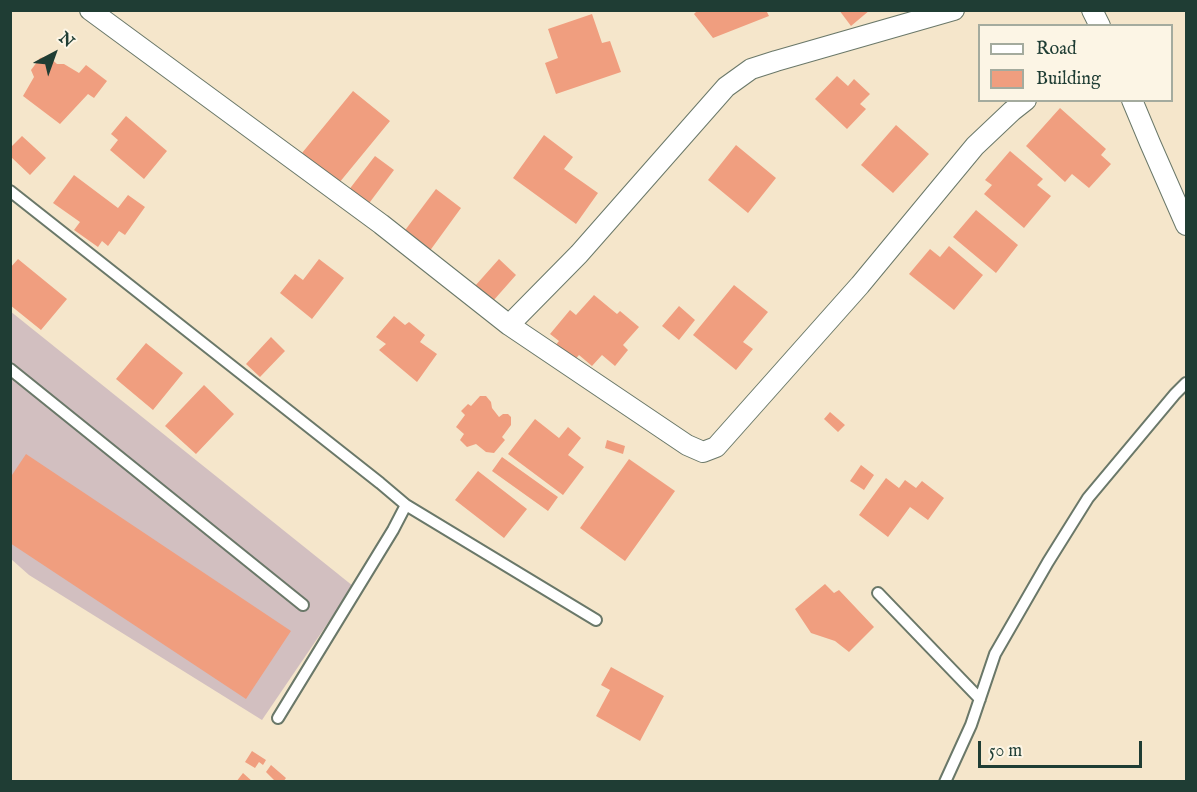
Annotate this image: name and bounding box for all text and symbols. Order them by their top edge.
north arrow [24,24,84,84]
legend [978,24,1173,102]
text: N [54,28,78,53]
text: Road [1036,38,1077,61]
text: Building [1036,68,1101,91]
scale bar [981,729,1144,767]
text: 50 m [989,740,1022,763]

